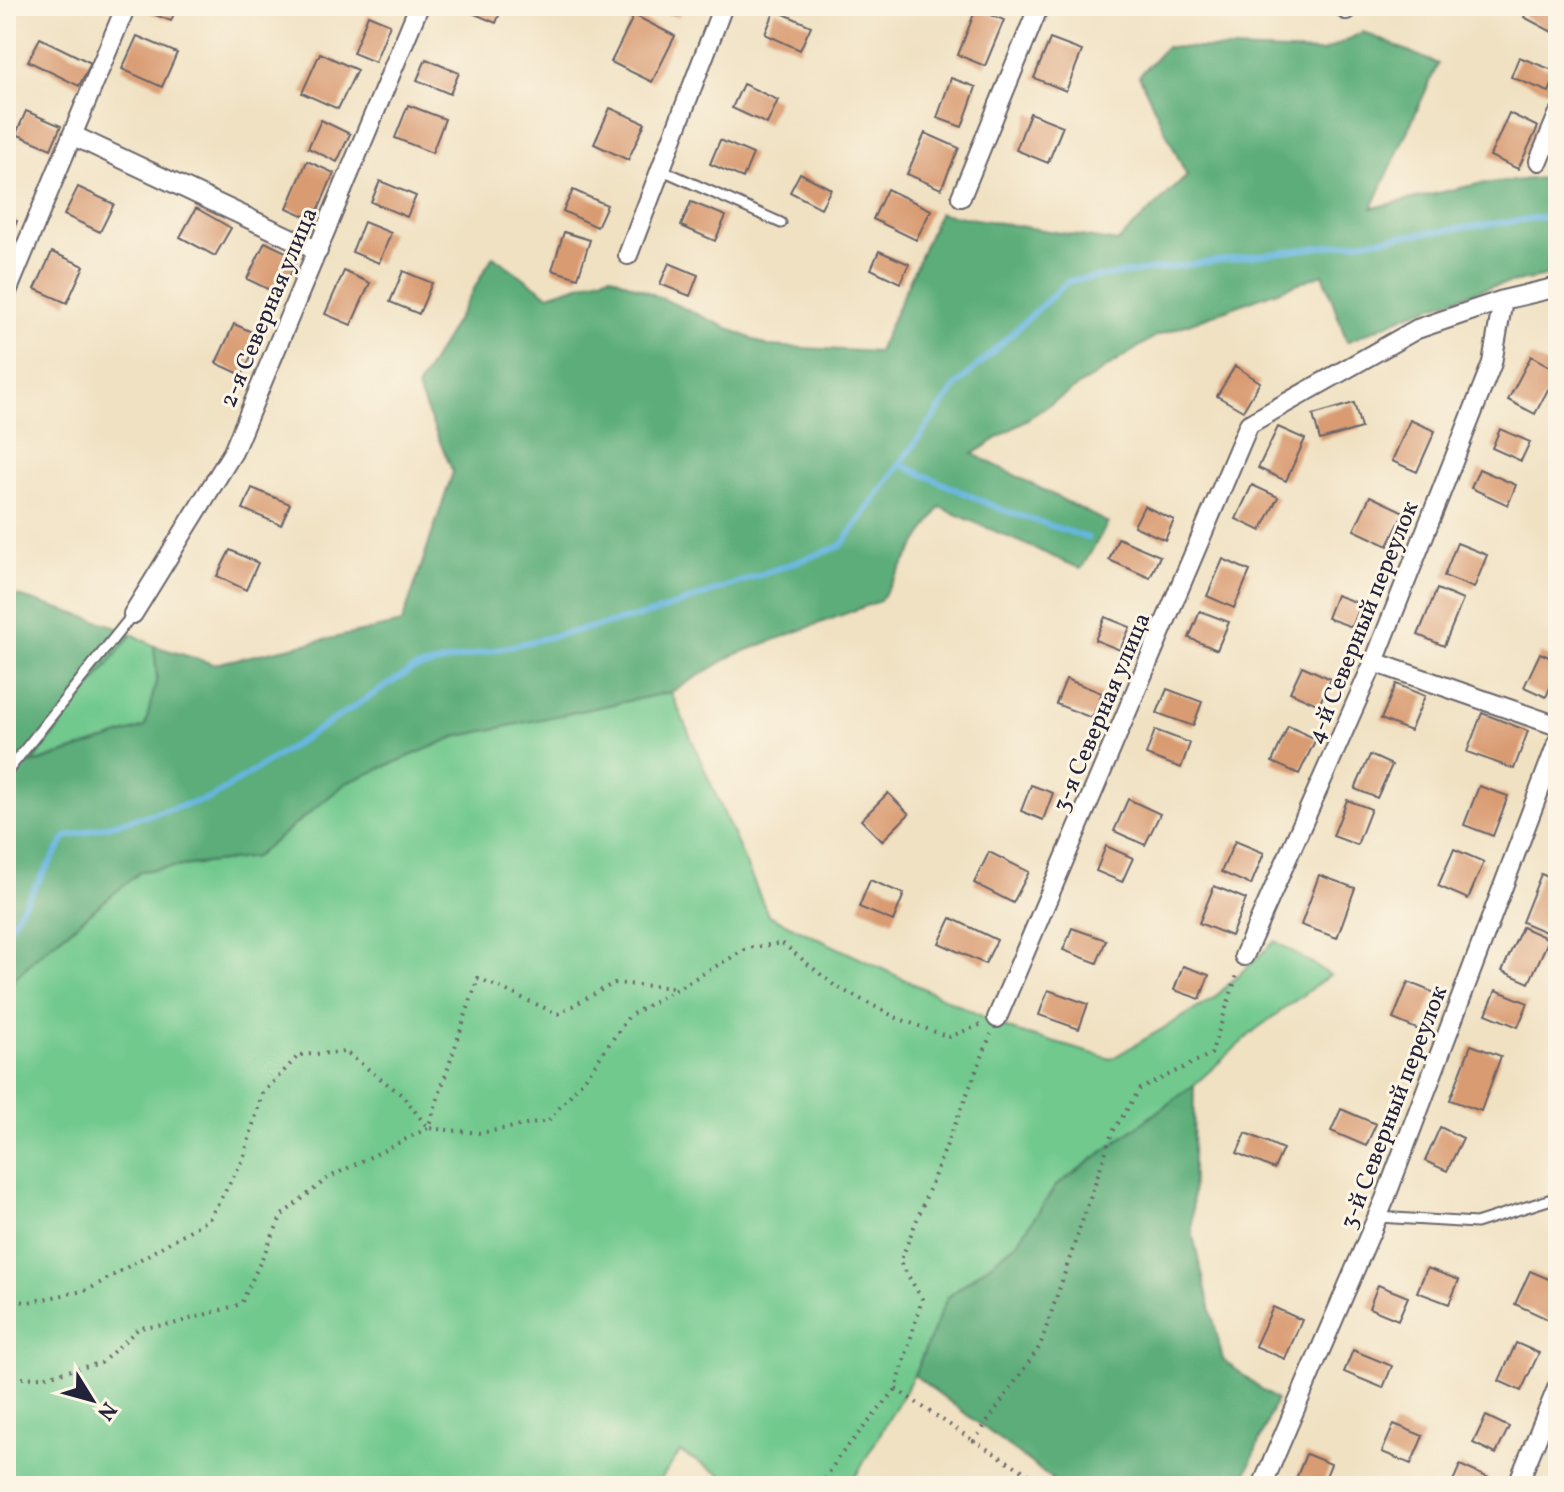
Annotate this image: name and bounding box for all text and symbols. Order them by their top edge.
street label: 2-я Северная улица [212,202,327,413]
street label: 4-й Северный переулок [1300,496,1428,749]
street label: 3-я Северная улица [1045,608,1160,818]
street label: 3-й Северный переулок [1333,981,1457,1234]
north arrow [52,1360,132,1440]
text: N [89,1395,123,1426]

